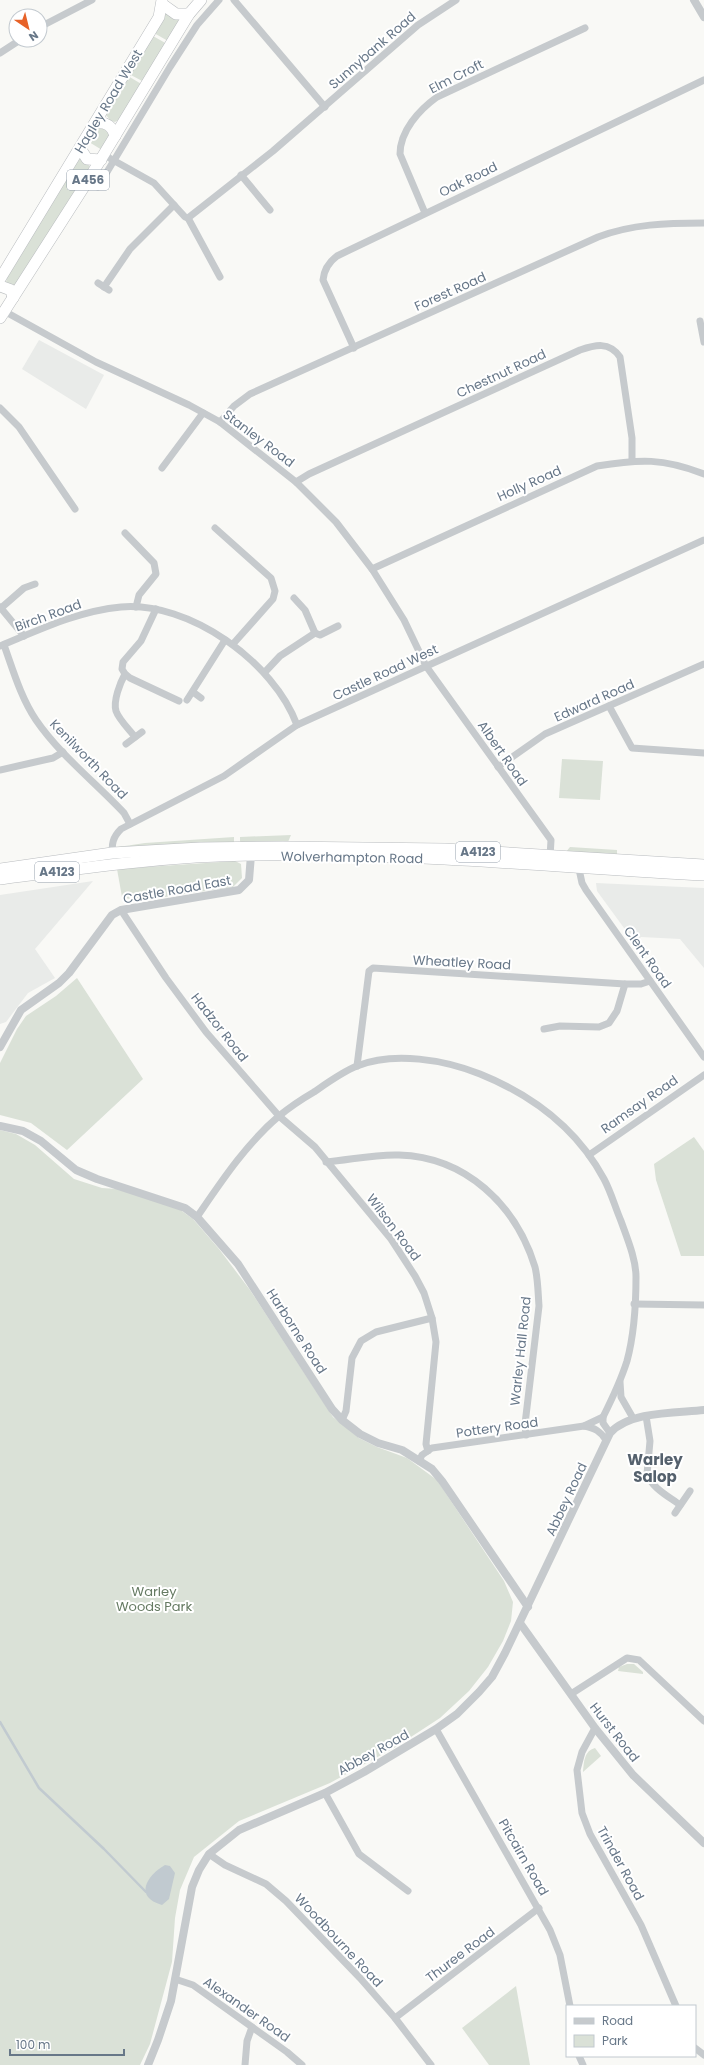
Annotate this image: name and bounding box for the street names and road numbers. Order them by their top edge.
street label: Sunnybank Road [325,7,420,94]
street label: Hagley Road West [70,46,147,157]
street label: Elm Croft [426,54,487,98]
street label: Oak Road [436,157,501,202]
road number: A456 [67,170,109,190]
street label: Forest Road [411,267,489,316]
street label: Chestnut Road [453,344,549,402]
street label: Stanley Road [219,405,298,472]
street label: Holly Road [494,461,564,506]
street label: Birch Road [12,595,84,636]
street label: Castle Road West [329,640,441,705]
street label: Edward Road [551,674,637,727]
street label: Kenilworth Road [45,715,132,804]
street label: Albert Road [473,717,532,790]
road number: A4123 [456,842,500,862]
street label: Wolverhampton Road [281,847,423,868]
road number: A4123 [35,862,79,882]
street label: Castle Road East [122,871,233,908]
street label: Clent Road [619,923,676,992]
street label: Wheatley Road [412,950,512,975]
street label: Hadzor Road [187,989,253,1066]
street label: Ramsay Road [597,1071,682,1138]
street label: Wilson Road [362,1190,425,1265]
street label: Harborne Road [262,1285,331,1378]
street label: Warley Hall Road [505,1295,536,1407]
street label: Pottery Road [455,1412,539,1443]
street label: Abbey Road [541,1459,592,1539]
street label: Hurst Road [585,1698,644,1766]
street label: Abbey Road [334,1725,412,1780]
street label: Pitcairn Road [494,1815,553,1899]
street label: Trinder Road [592,1823,649,1904]
street label: Woodbourne Road [290,1889,387,1991]
street label: Thuree Road [422,1922,499,1987]
street label: Alexander Road [199,1972,294,2047]

